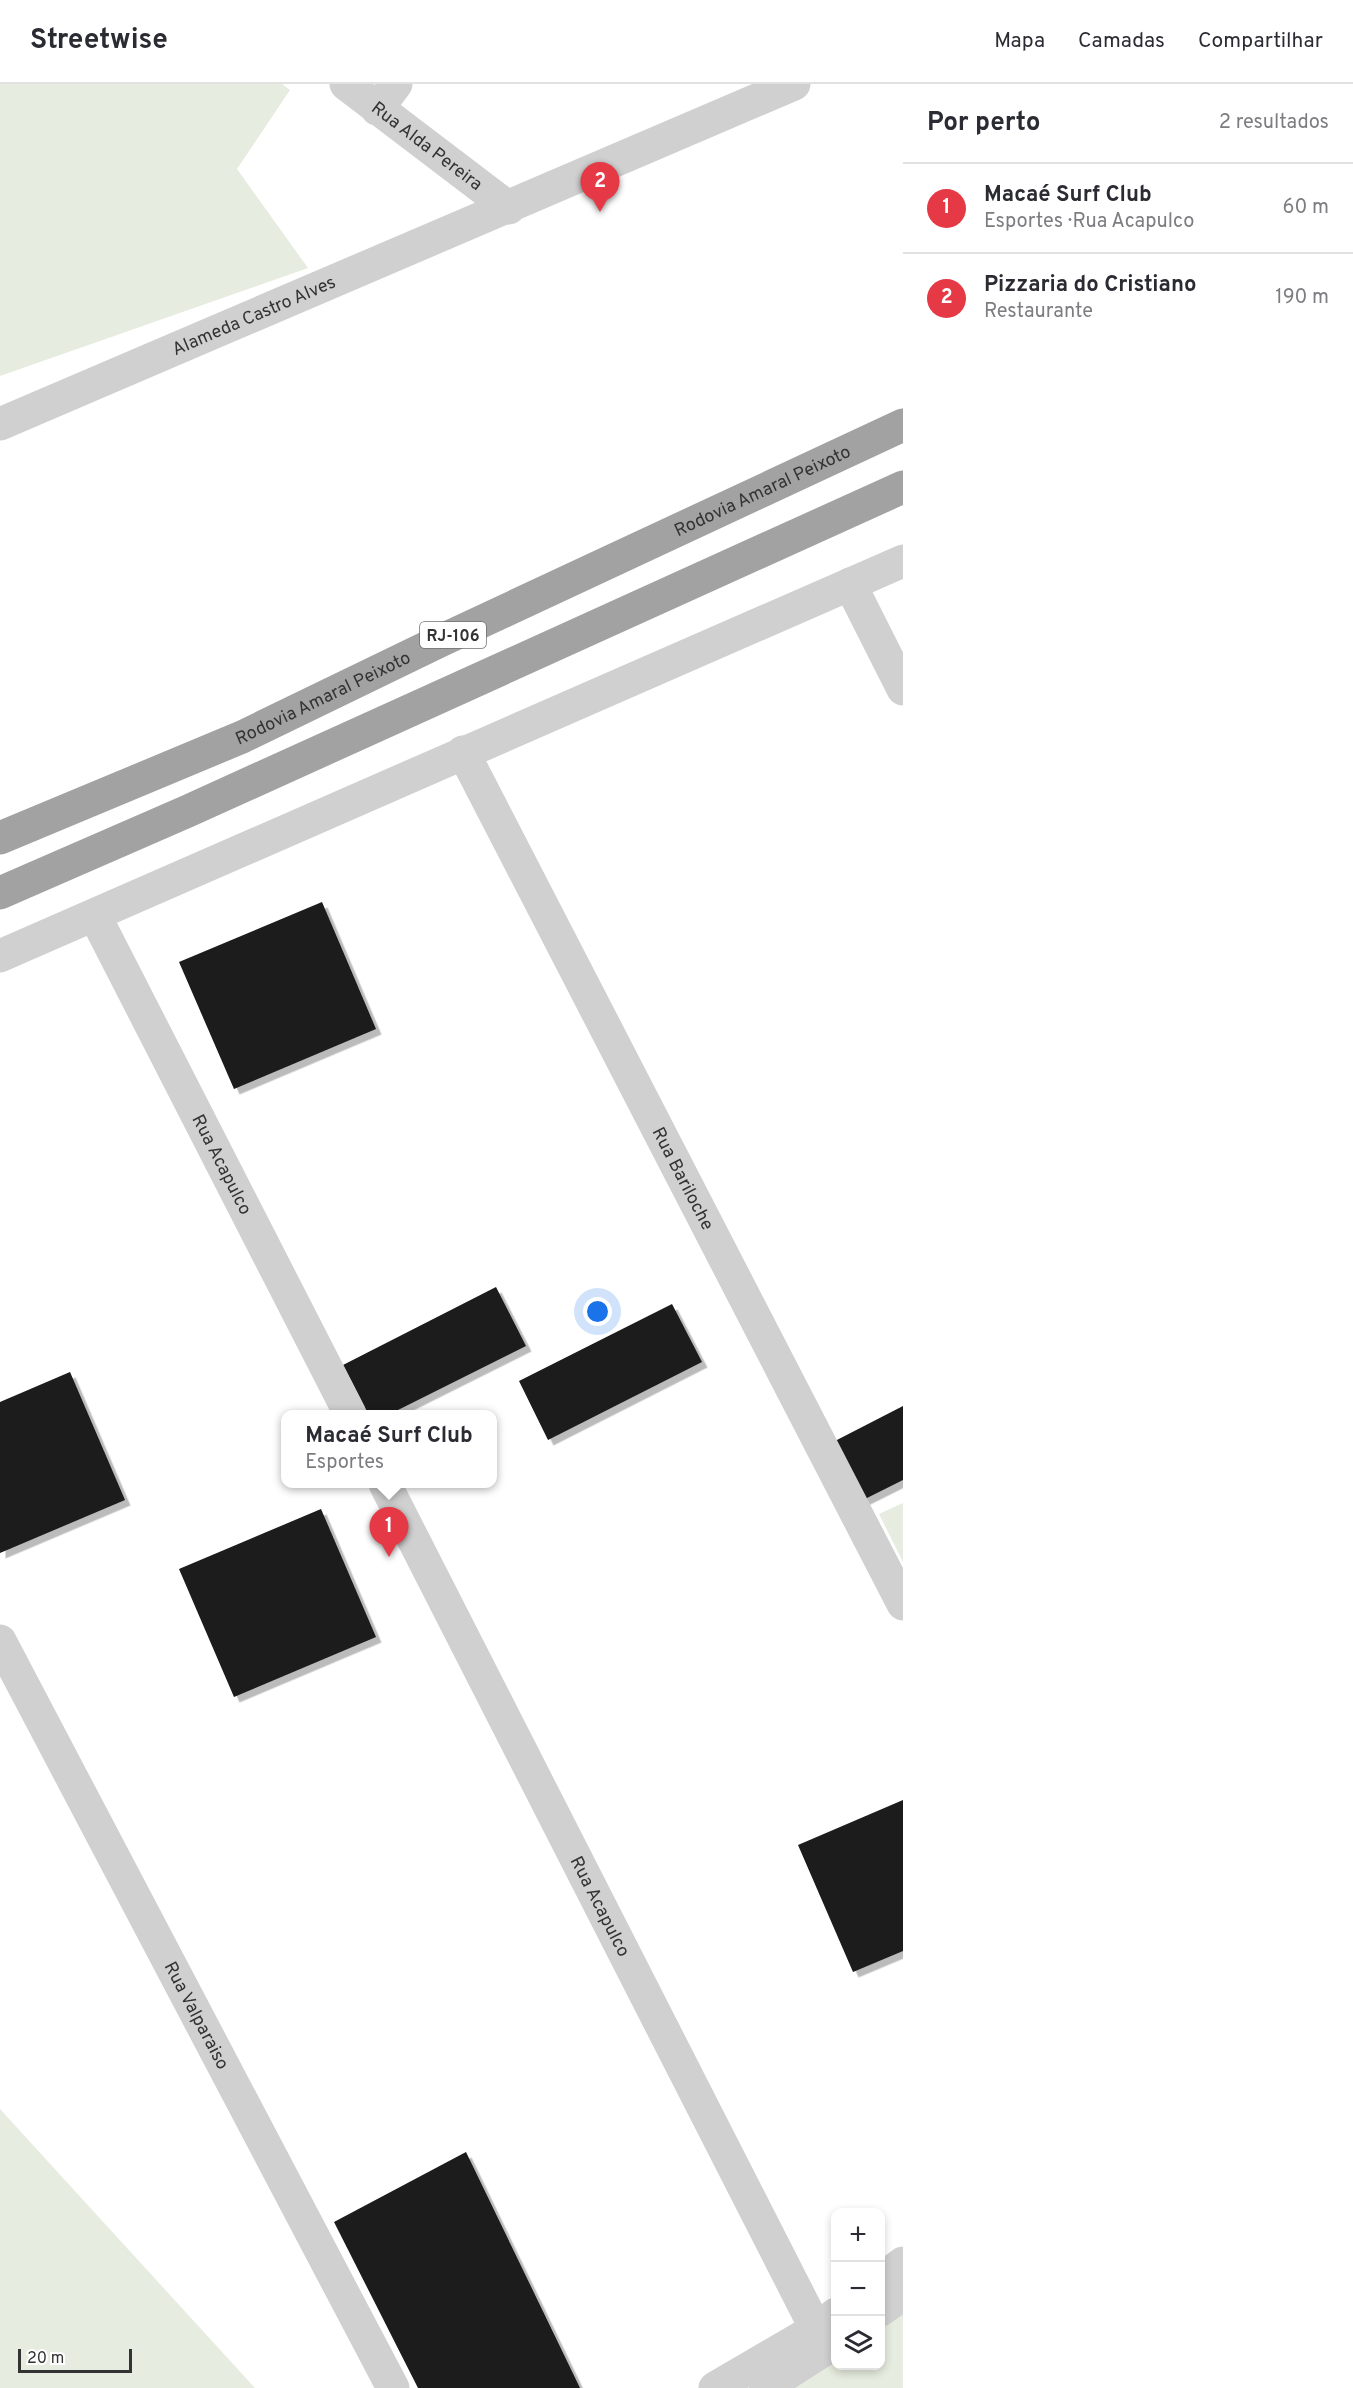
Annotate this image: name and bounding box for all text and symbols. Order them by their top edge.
text: Streetwise [30,23,168,59]
text: Mapa [994,28,1045,55]
text: Camadas [1078,28,1165,55]
text: Compartilhar [1198,28,1323,55]
street label: Rua Alda Pereira [366,97,487,197]
text: Por perto [927,107,1041,140]
text: 2 resultados [1219,110,1329,136]
pin: 2 [580,162,620,212]
text: Macaé Surf Club [984,182,1152,209]
text: 1 [943,195,951,221]
text: 60 m [1283,195,1329,221]
text: Esportes · Rua Acapulco [984,209,1194,235]
street label: Alameda Castro Alves [169,272,340,362]
text: Pizzaria do Cristiano [984,272,1197,299]
text: 2 [940,285,953,311]
text: 190 m [1275,285,1329,311]
text: Restaurante [984,299,1093,325]
street label: Rodovia Amaral Peixoto [671,441,855,543]
road number: RJ-106 [420,622,486,648]
street label: Rodovia Amaral Peixoto [232,647,415,751]
street label: Rua Acapulco [186,1111,256,1219]
street label: Rua Bariloche [646,1124,718,1235]
your location [583,1297,612,1326]
popup [281,1410,497,1488]
text: Macaé Surf Club [305,1423,473,1450]
text: Esportes [305,1450,384,1476]
pin: 1 [370,1508,408,1557]
street label: Rua Acapulco [564,1853,634,1961]
street label: Rua Valparaiso [158,1958,233,2074]
map controls [831,2208,885,2370]
button: + [831,2208,885,2262]
button: − [831,2262,885,2316]
button: layers [831,2316,885,2370]
scale bar [18,2346,132,2374]
text: 20 m [27,2349,64,2369]

